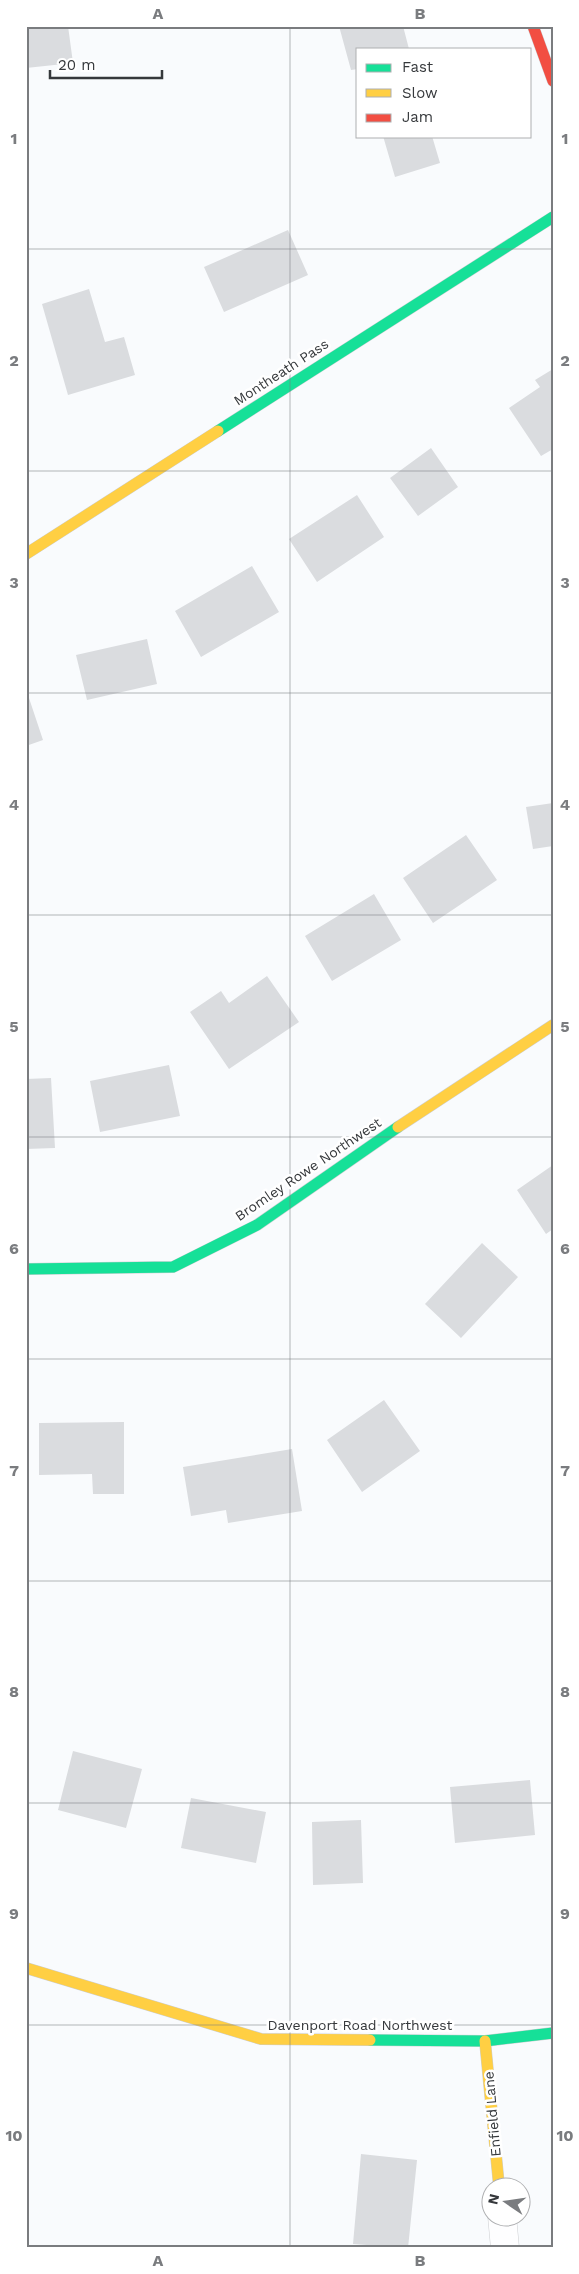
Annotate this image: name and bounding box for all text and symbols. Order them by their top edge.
text: A [153,4,164,23]
text: B [415,4,426,23]
scale bar [50,48,162,80]
legend [356,48,532,138]
text: 20 m [58,56,96,74]
text: Fast [402,58,434,76]
text: Slow [402,84,438,102]
text: Jam [402,108,433,126]
text: 1 [11,129,17,148]
text: 1 [562,129,568,148]
street label: Montheath Pass [231,335,331,409]
text: 2 [9,351,19,370]
text: 2 [560,351,570,370]
text: 3 [9,573,19,592]
text: 3 [560,573,570,592]
text: 4 [9,795,19,814]
text: 4 [560,795,570,814]
text: 5 [9,1017,19,1036]
text: 5 [560,1017,570,1036]
street label: Bromley Rowe Northwest [232,1114,384,1224]
text: 6 [9,1239,19,1258]
text: 6 [560,1239,570,1258]
text: 7 [9,1461,19,1480]
text: 7 [560,1461,570,1480]
text: 8 [9,1682,19,1701]
text: 8 [560,1682,570,1701]
text: 9 [9,1904,19,1923]
text: 9 [560,1904,570,1923]
street label: Davenport Road Northwest [268,2017,453,2033]
street label: Enfield Lane [480,2071,504,2157]
text: 10 [5,2126,23,2145]
text: 10 [556,2126,574,2145]
north arrow [482,2176,532,2226]
text: N [484,2192,502,2206]
text: A [153,2251,164,2270]
text: B [415,2251,426,2270]

